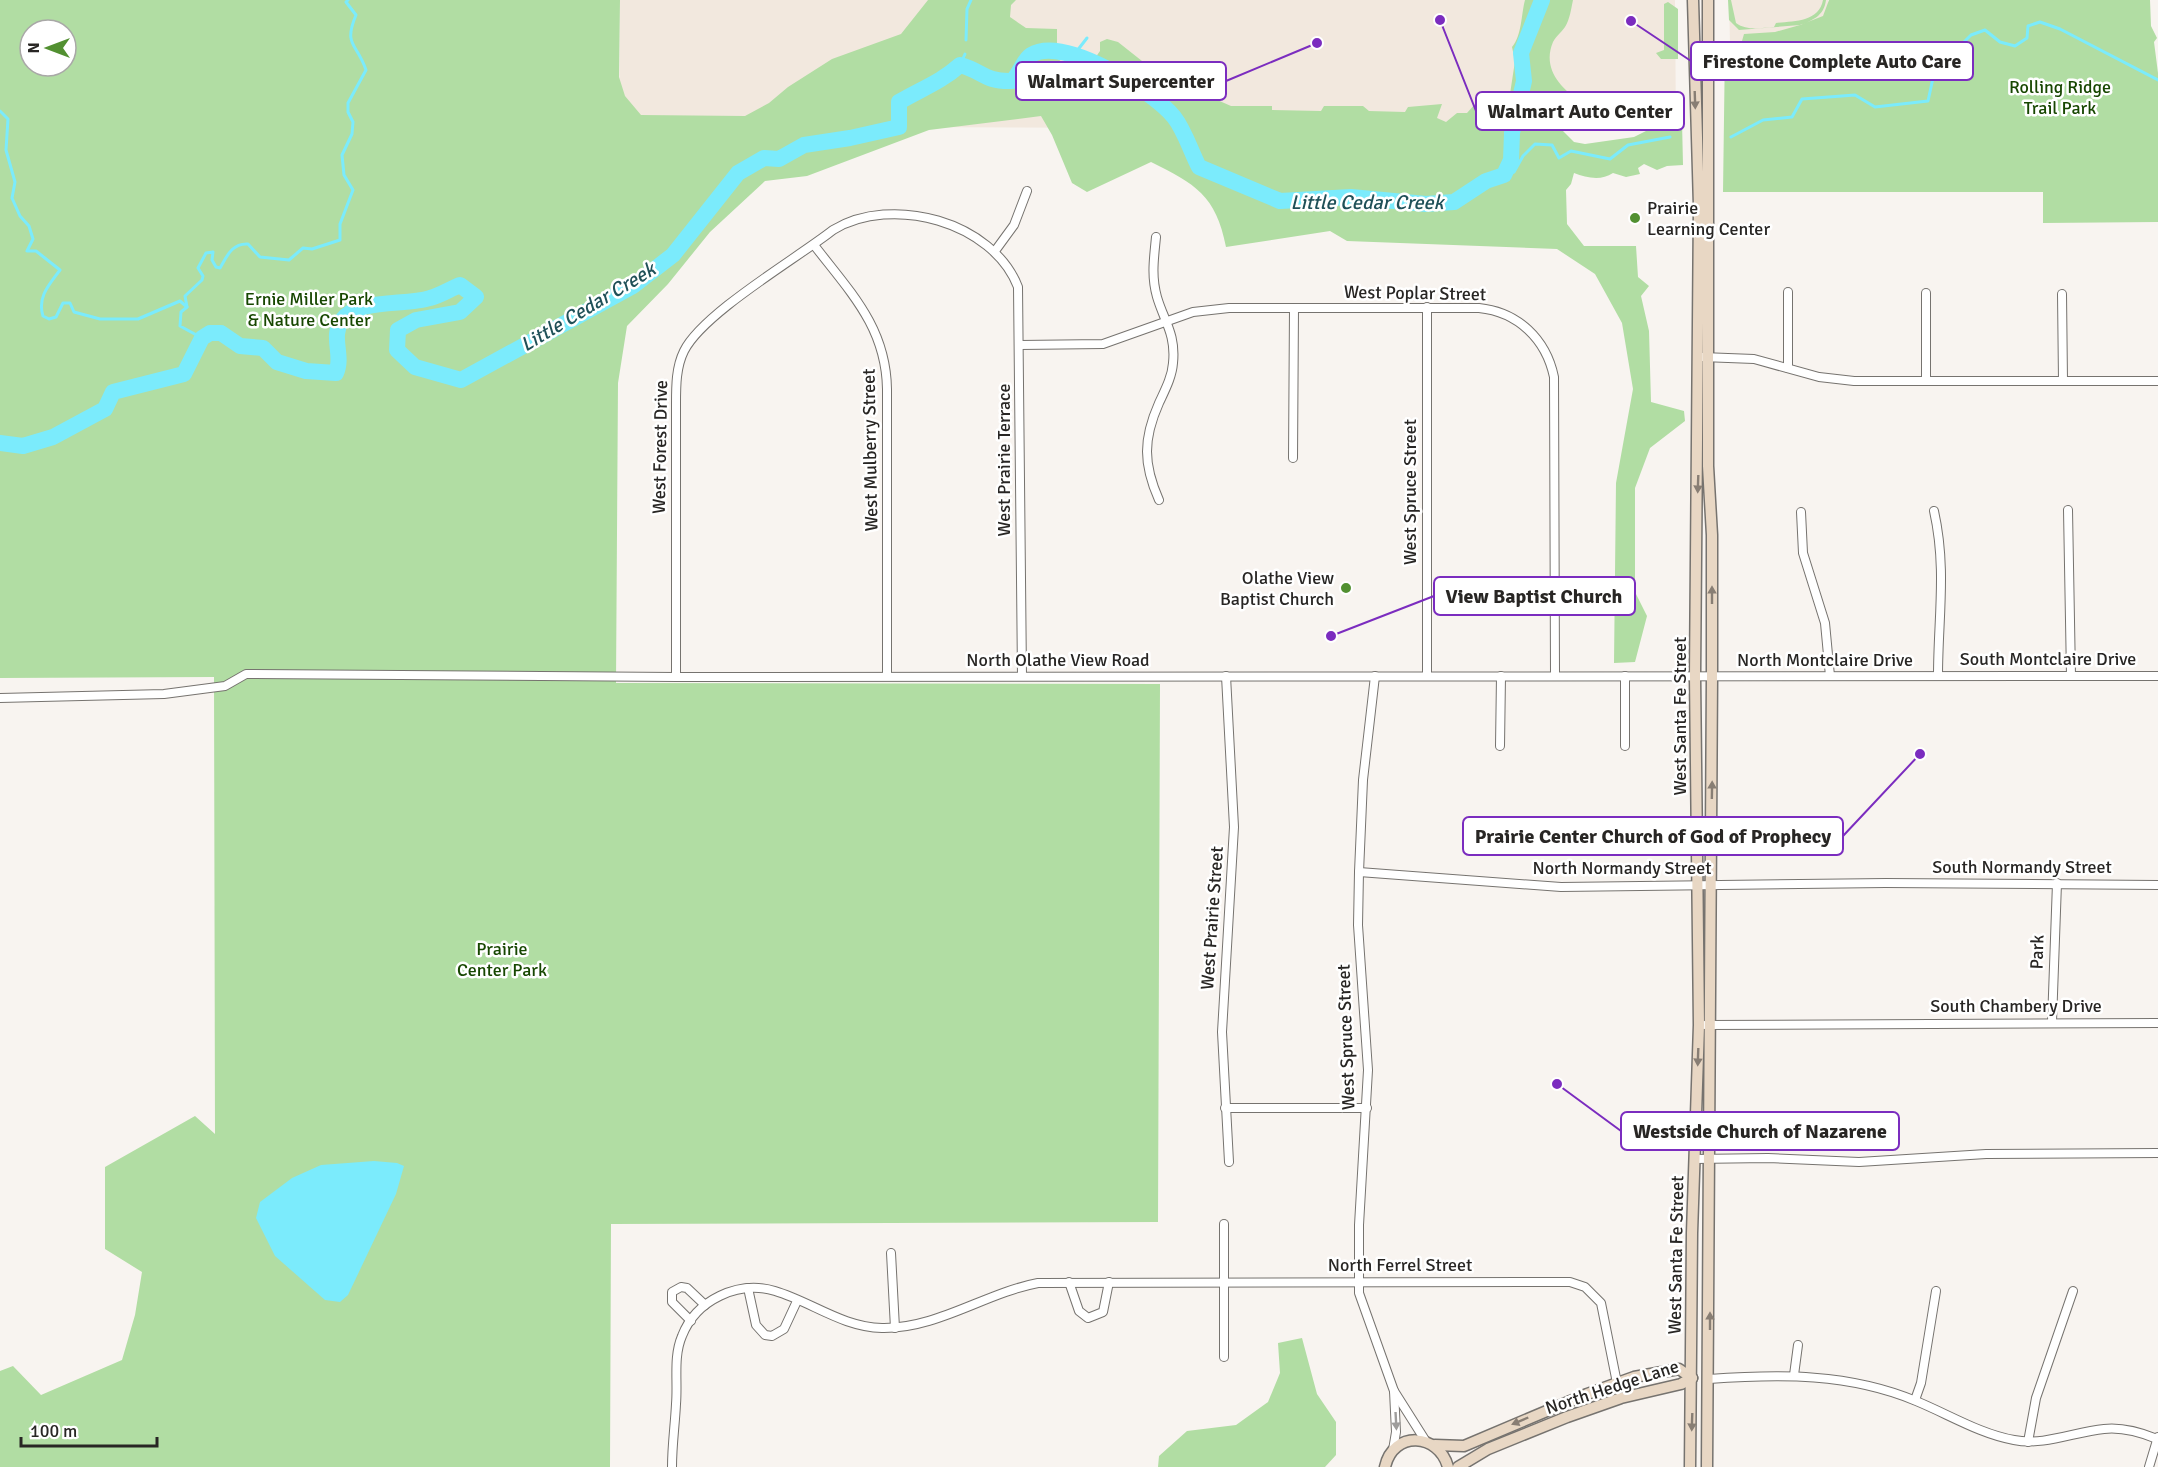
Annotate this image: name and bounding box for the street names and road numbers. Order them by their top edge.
street label: West Poplar Street [1344,281,1486,305]
street label: West Mulberry Street [858,368,882,532]
street label: West Forest Drive [648,380,672,514]
street label: West Prairie Terrace [993,384,1015,536]
street label: West Spruce Street [1399,419,1421,565]
street label: West Santa Fe Street [1669,637,1691,795]
street label: South Montclaire Drive [1960,648,2136,670]
street label: North Olathe View Road [966,649,1150,671]
street label: North Montclaire Drive [1737,649,1913,671]
street label: West Prairie Street [1196,845,1228,991]
street label: South Normandy Street [1932,856,2112,878]
street label: North Normandy Street [1533,857,1711,879]
street label: Park [2025,934,2049,970]
street label: West Spruce Street [1332,964,1360,1110]
street label: South Chambery Drive [1930,995,2102,1017]
street label: West Santa Fe Street [1664,1175,1688,1335]
street label: North Ferrel Street [1328,1254,1472,1276]
street label: North Hedge Lane [1543,1355,1681,1419]

